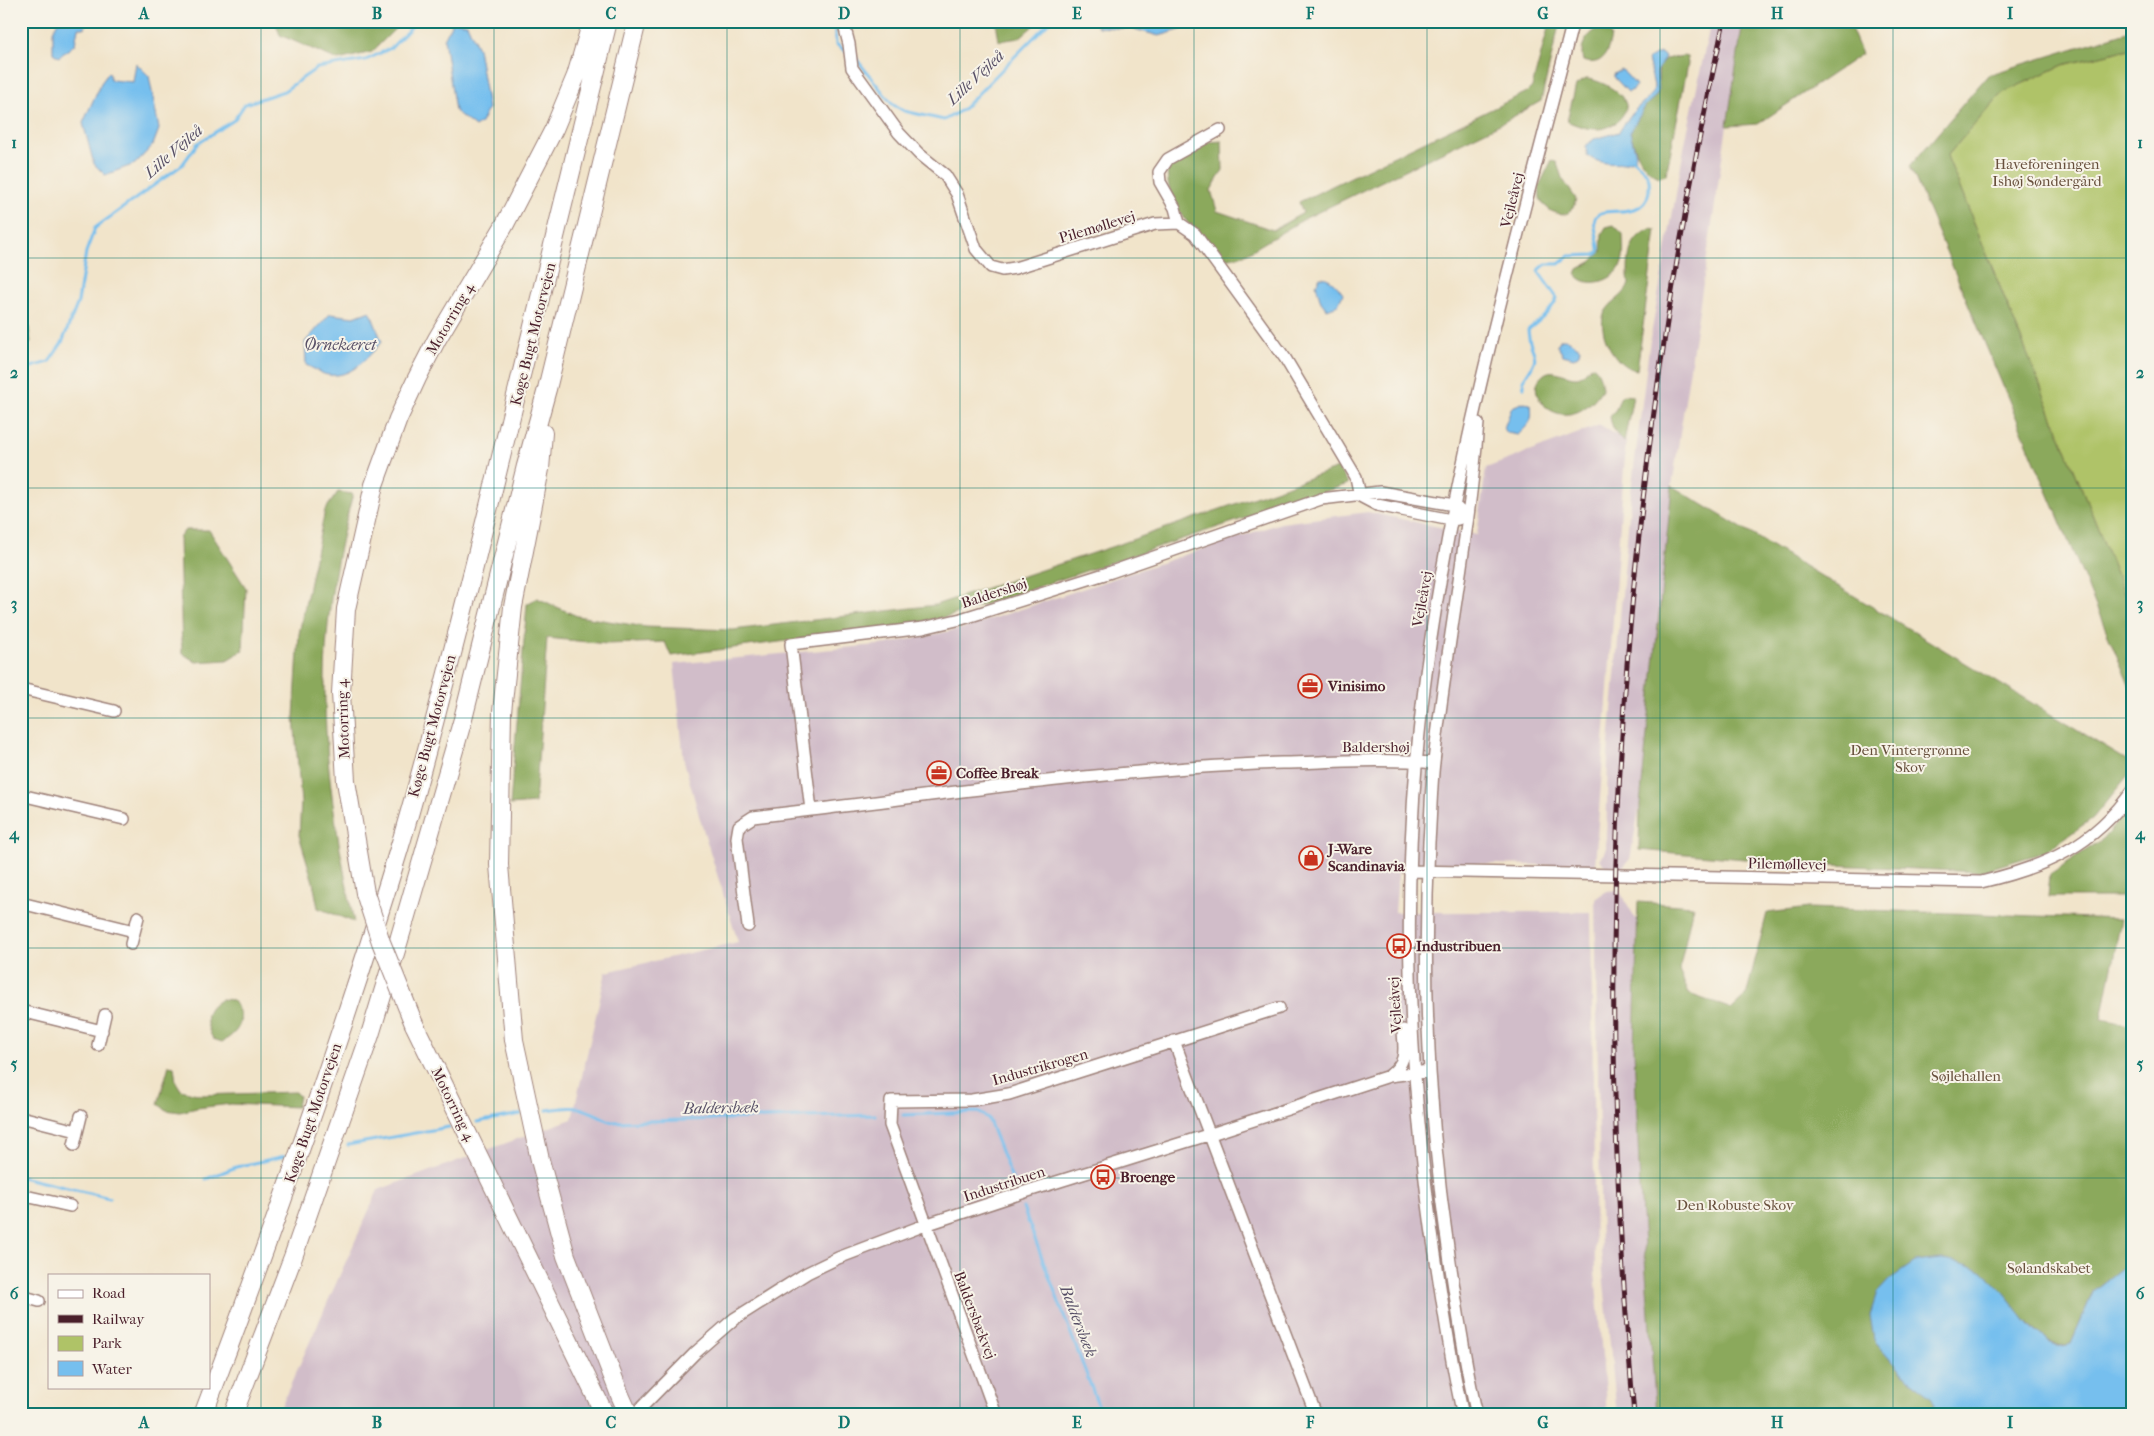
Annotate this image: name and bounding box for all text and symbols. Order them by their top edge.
text: A [138,4,150,23]
text: B [372,4,382,23]
text: C [606,4,617,23]
text: D [838,4,850,23]
text: E [1072,4,1082,23]
text: F [1305,4,1315,23]
text: G [1537,4,1549,23]
text: H [1771,4,1784,23]
text: I [2007,4,2014,23]
water label: Lille Vejleå [942,46,1008,109]
water label: Lille Vejleå [139,121,207,183]
text: 1 [11,133,17,152]
text: 1 [2137,133,2143,152]
park label: Haveforeningen Ishøj Søndergård [1992,155,2103,190]
street label: Vejleåvej [1496,170,1528,231]
street label: Pilemøllevej [1057,207,1137,247]
street label: Køge Bugt Motorvejen [507,260,560,407]
street label: Motorring 4 [422,279,478,358]
water label: Ørnekæret [304,335,377,354]
text: 2 [10,363,18,382]
text: 2 [2136,363,2144,382]
street label: Vejleåvej [1408,570,1436,629]
street label: Baldershøj [959,574,1029,612]
text: 3 [11,594,17,614]
text: 3 [2137,594,2143,614]
street label: Køge Bugt Motorvejen [404,652,460,799]
office icon: Vinisimo [1297,673,1323,699]
place label: Vinisimo [1327,677,1386,695]
street label: Motorring 4 [333,678,353,759]
street label: Baldershøj [1342,738,1410,756]
park label: Den Vintergrønne Skov [1850,741,1970,776]
office icon: Coffee Break [926,760,952,786]
place label: Coffee Break [956,764,1040,782]
text: 4 [8,824,20,844]
text: 4 [2134,824,2146,844]
place label: J-Ware Scandinavia [1326,840,1406,875]
shop icon: J-Ware Scandinavia [1298,845,1324,871]
street label: Pilemøllevej [1747,854,1827,874]
bus stop icon: Industribuen [1386,933,1412,959]
place label: Industribuen [1416,937,1501,955]
street label: Vejleåvej [1385,976,1406,1035]
street label: Køge Bugt Motorvejen [281,1040,346,1185]
street label: Industrikrogen [990,1045,1090,1089]
text: 5 [11,1054,18,1073]
text: 5 [2137,1054,2144,1073]
street label: Motorring 4 [427,1064,479,1145]
park label: Søjlehallen [1931,1067,2001,1085]
water label: Baldersbæk [682,1097,759,1118]
street label: Industribuen [961,1162,1047,1206]
bus stop icon: Broenge [1090,1164,1116,1190]
place label: Broenge [1120,1168,1176,1186]
park label: Den Robuste Skov [1677,1196,1794,1214]
park label: Sølandskabet [2007,1259,2092,1277]
street label: Baldersbækvej [950,1268,1000,1362]
legend [48,1274,210,1388]
water label: Baldersbæk [1056,1281,1101,1360]
text: 6 [10,1284,19,1303]
text: Road [92,1284,126,1302]
text: 6 [2136,1284,2145,1303]
text: Railway [92,1310,145,1328]
text: Park [92,1334,122,1352]
text: Water [91,1360,132,1378]
text: A [138,1413,150,1432]
text: B [372,1413,382,1432]
text: C [606,1413,617,1432]
text: D [838,1413,850,1432]
text: E [1072,1413,1082,1432]
text: F [1305,1413,1315,1432]
text: G [1537,1413,1549,1432]
text: H [1771,1413,1784,1432]
text: I [2007,1413,2014,1432]

